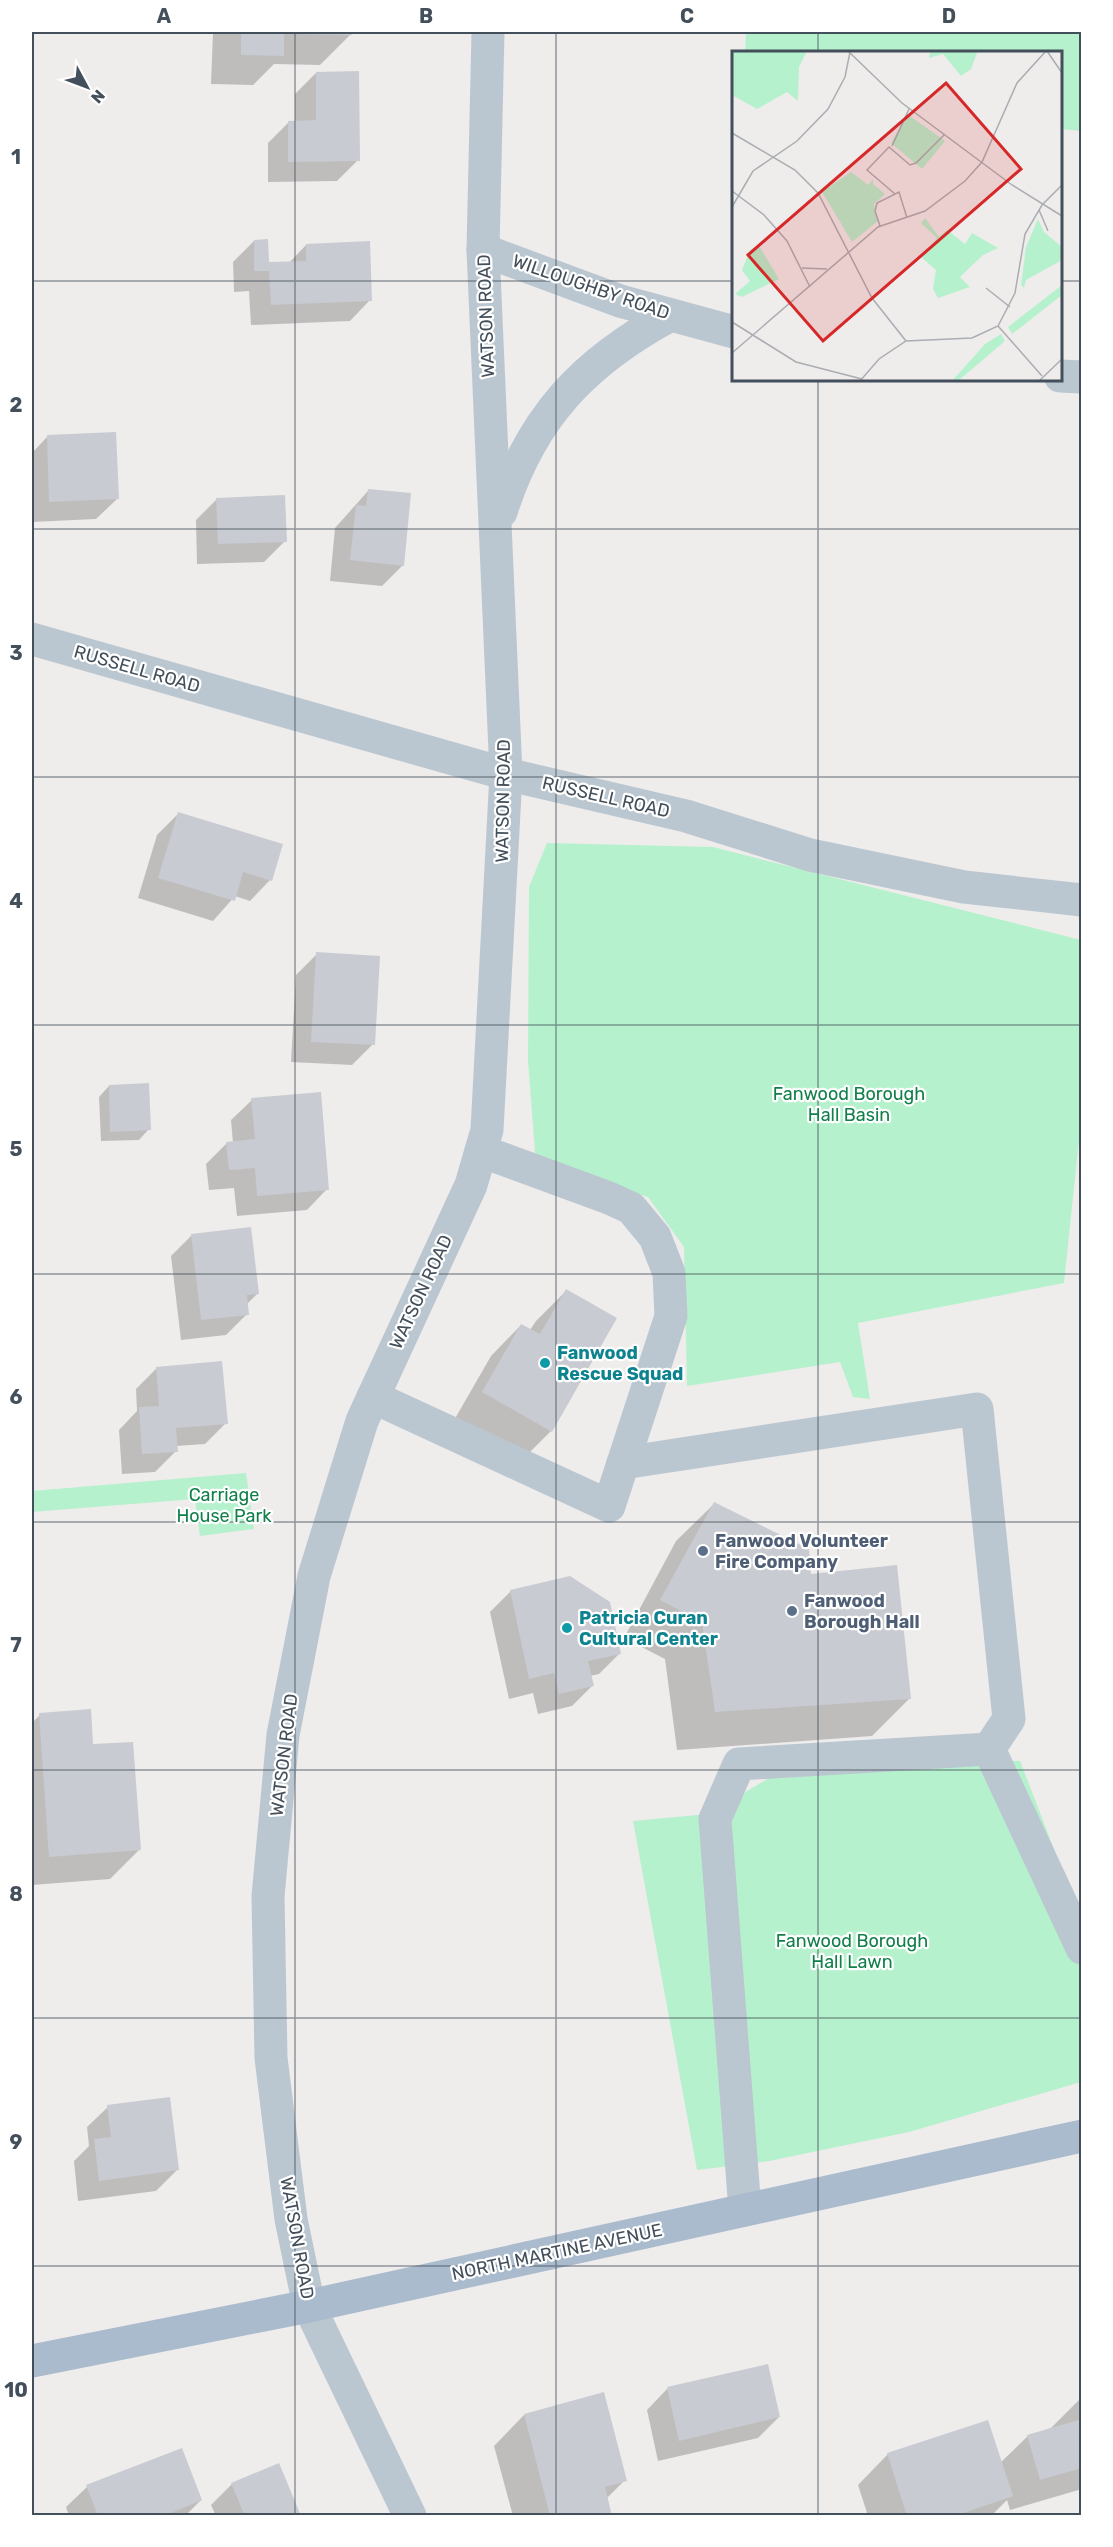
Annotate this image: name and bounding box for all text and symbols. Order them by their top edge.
text: A [157,4,172,28]
text: B [419,4,433,28]
text: C [680,4,694,28]
text: D [942,4,956,28]
inset map [732,51,1062,381]
north arrow [57,57,117,117]
text: N [87,86,109,107]
text: 1 [11,145,21,169]
street label: WILLOUGHBY ROAD [510,250,672,324]
street label: WATSON ROAD [473,254,499,378]
text: 2 [10,393,23,417]
street label: RUSSELL ROAD [71,640,203,698]
text: 3 [9,641,23,665]
street label: WATSON ROAD [491,739,515,863]
street label: RUSSELL ROAD [540,772,672,822]
text: 4 [9,889,23,913]
park label: Fanwood Borough Hall Basin [773,1083,925,1126]
text: 5 [10,1137,23,1161]
street label: WATSON ROAD [385,1231,457,1353]
place label: Fanwood Rescue Squad [557,1342,683,1385]
marker: Fanwood Rescue Squad [538,1356,552,1370]
text: 6 [9,1385,23,1409]
park label: Carriage House Park [176,1484,272,1527]
place label: Fanwood Volunteer Fire Company [715,1530,888,1573]
marker: Fanwood Volunteer Fire Company [696,1544,710,1558]
place label: Fanwood Borough Hall [804,1590,920,1633]
marker: Fanwood Borough Hall [785,1604,799,1618]
place label: Patricia Curan Cultural Center [579,1607,718,1650]
marker: Patricia Curan Cultural Center [560,1621,574,1635]
text: 7 [10,1633,22,1657]
street label: WATSON ROAD [266,1692,302,1818]
text: 8 [9,1882,23,1906]
park label: Fanwood Borough Hall Lawn [776,1930,928,1973]
text: 9 [10,2130,23,2154]
street label: WATSON ROAD [275,2175,319,2301]
street label: NORTH MARTINE AVENUE [450,2219,664,2285]
text: 10 [4,2378,28,2402]

